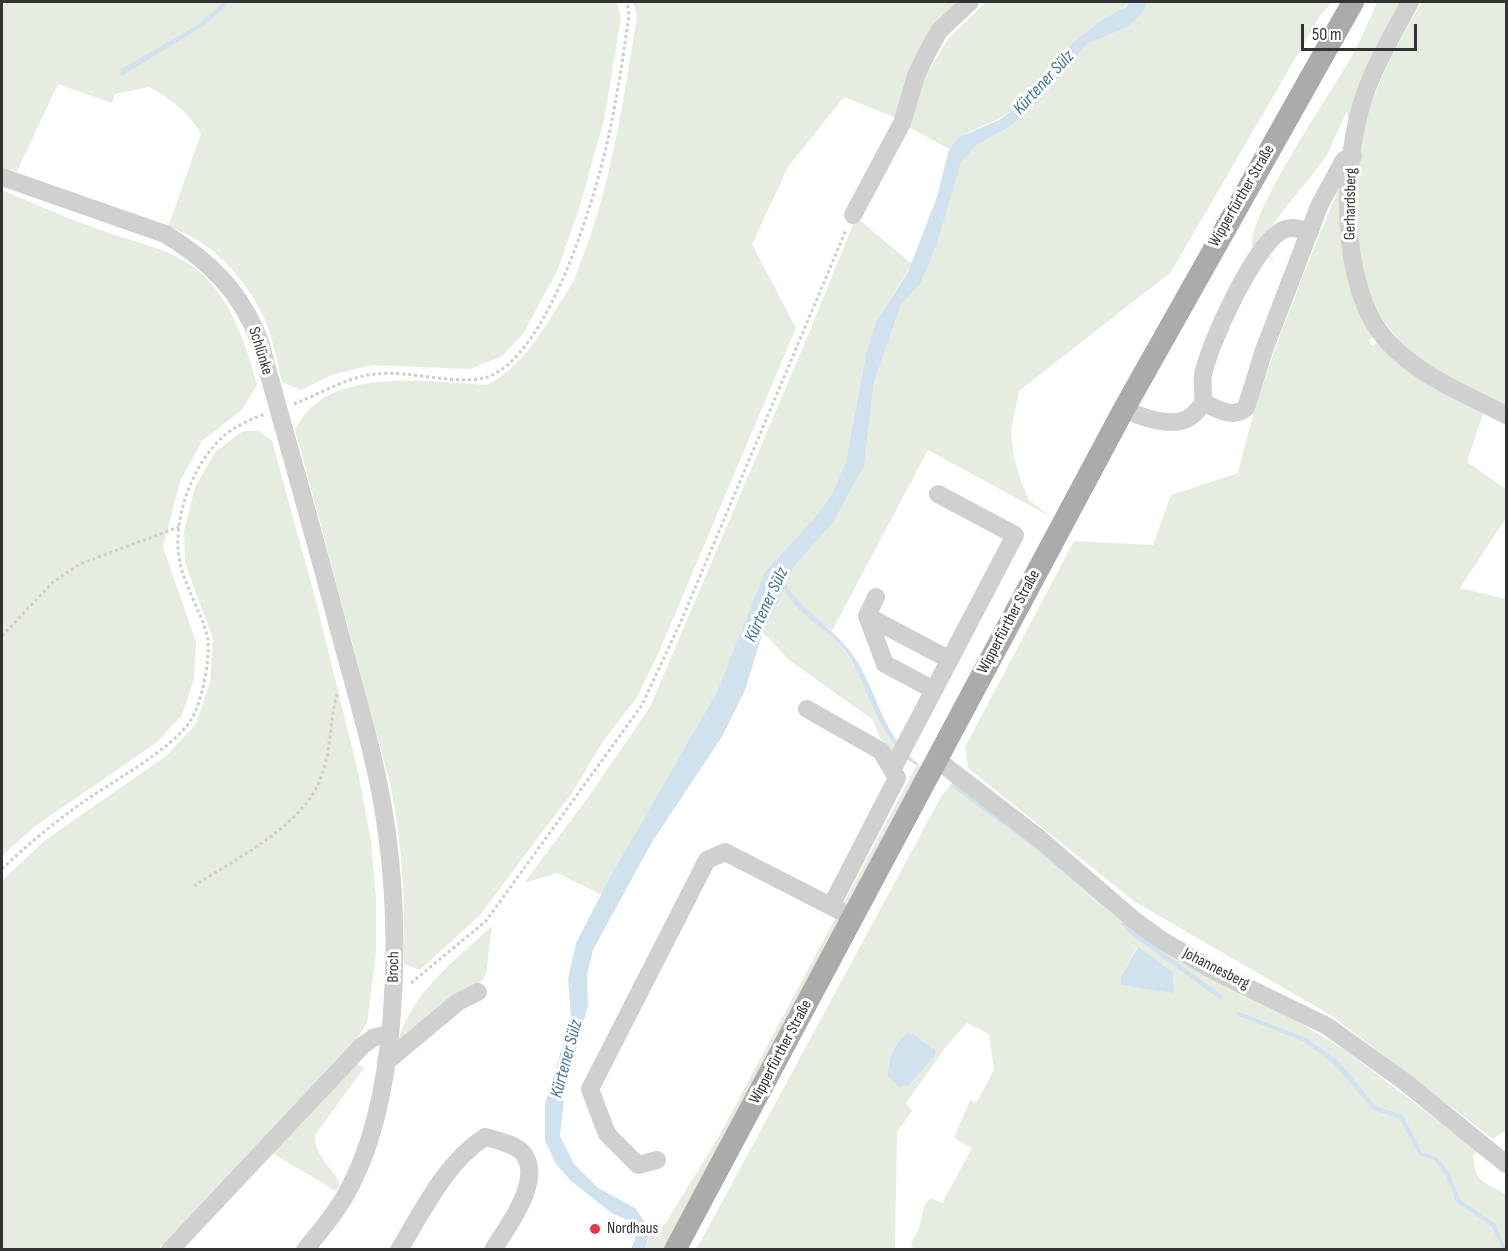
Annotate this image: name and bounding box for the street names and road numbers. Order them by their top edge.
street label: Wipperfürther Straße [1205,142,1279,250]
street label: Gerhardsberg [1341,168,1361,240]
street label: Schlünke [244,325,276,377]
street label: Wipperfürther Straße [974,567,1044,677]
street label: Johannesberg [1179,944,1253,994]
street label: Broch [384,951,404,983]
street label: Wipperfürther Straße [746,997,816,1107]

